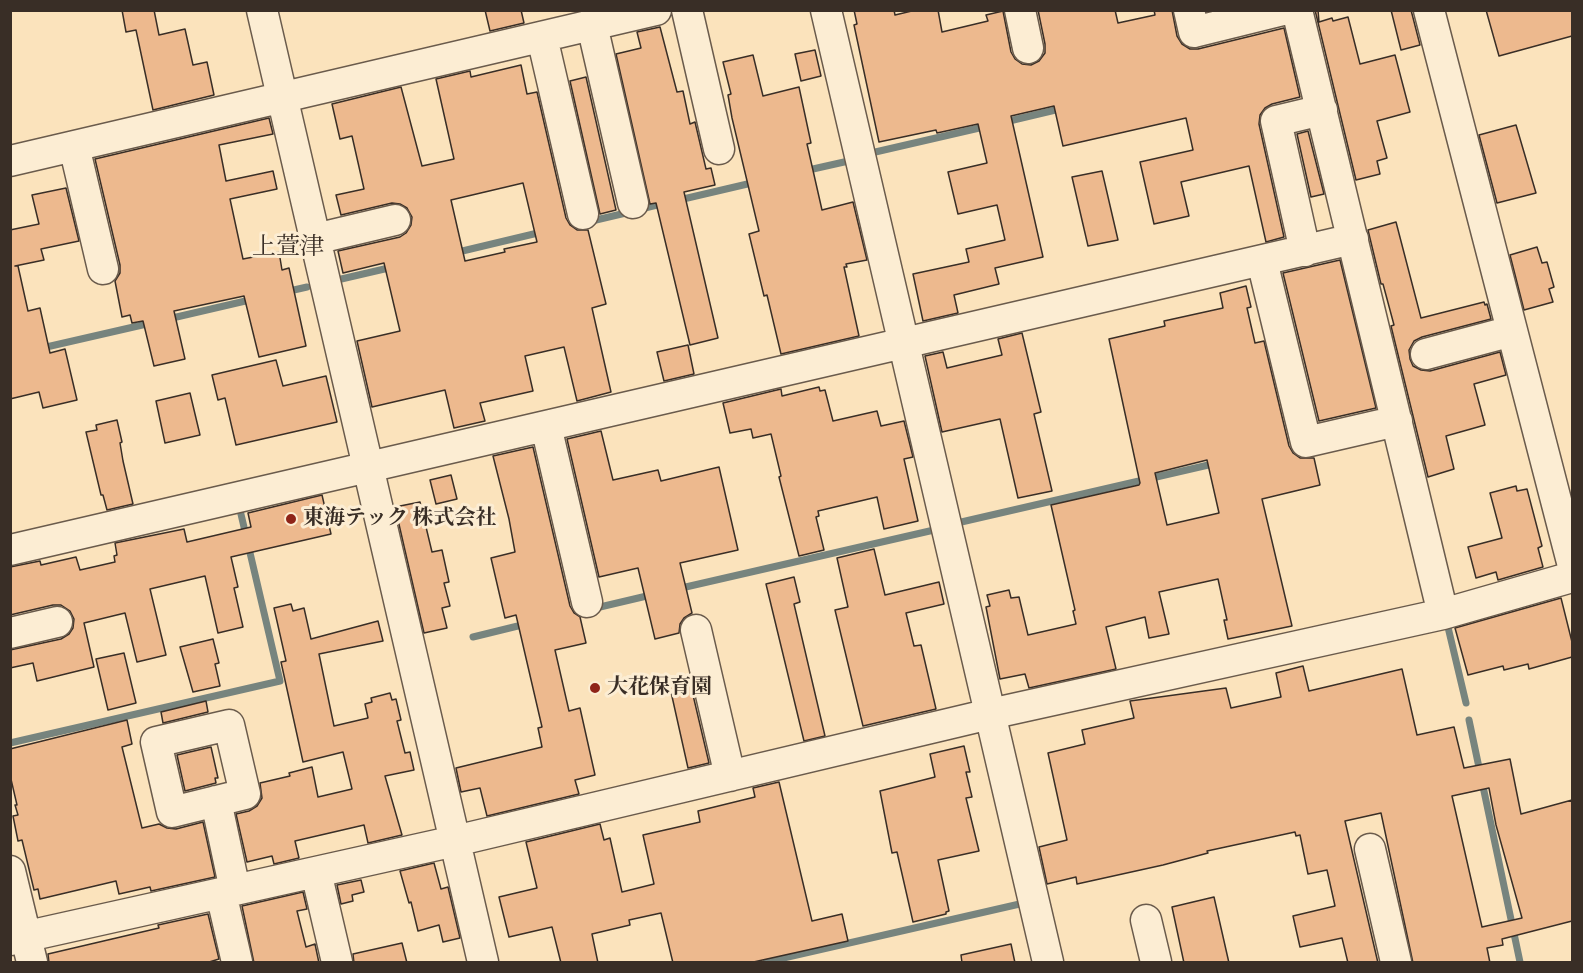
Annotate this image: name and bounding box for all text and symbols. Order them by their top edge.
district label: 上萱津 [252,234,324,262]
place label: 東海テック 株式会社 [303,506,497,532]
marker: 東海テック 株式会社 [284,512,298,526]
place label: 大花保育園 [607,675,712,701]
marker: 大花保育園 [588,681,602,695]

